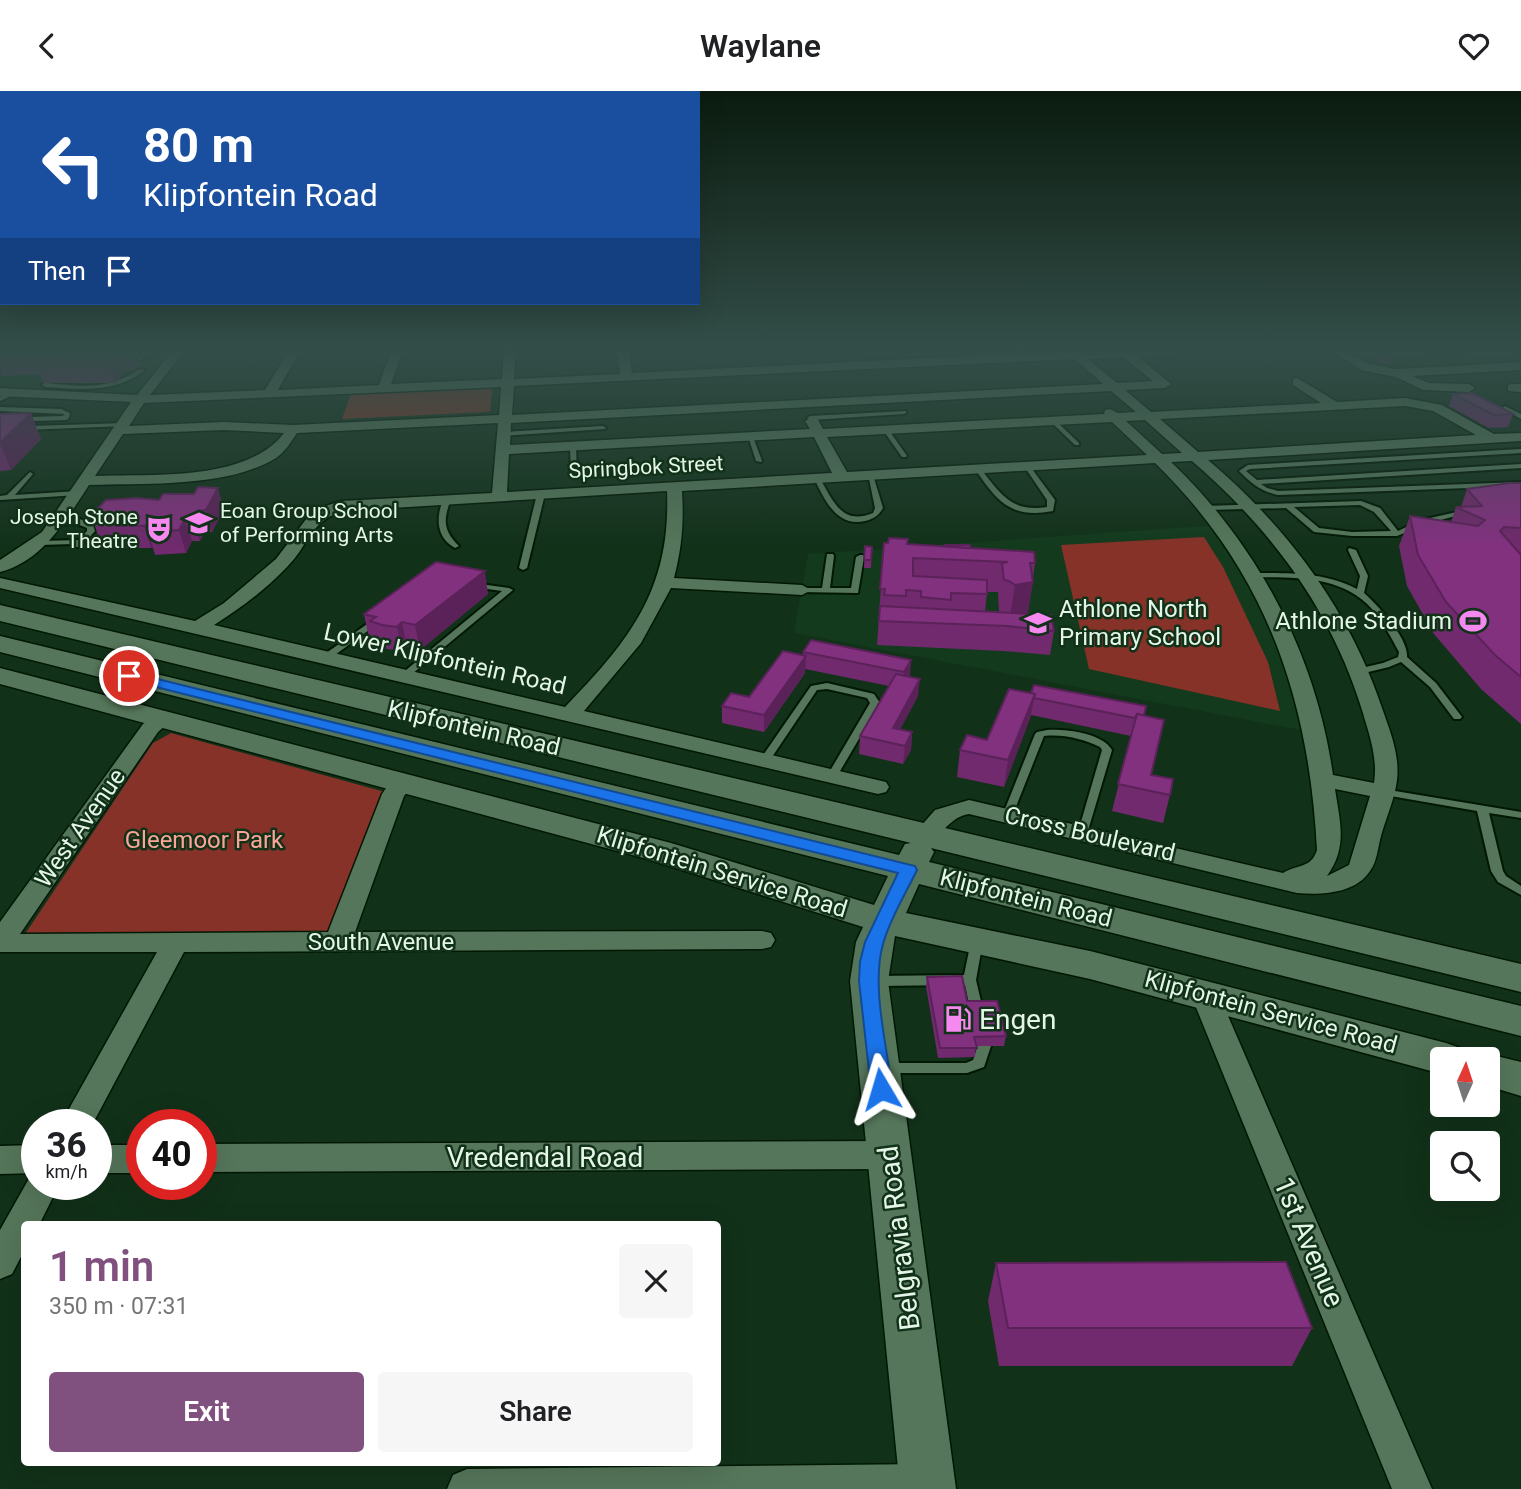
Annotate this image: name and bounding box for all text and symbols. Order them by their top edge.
icon: back [28,27,66,65]
text: Waylane [700,27,821,65]
icon: heart [1455,27,1493,65]
text: 80 m [143,117,254,174]
icon: left [28,119,119,210]
text: Klipfontein Road [143,176,378,214]
icon: arrive [100,252,138,290]
text: Then [28,256,86,286]
street label: Springbok Street [568,451,724,483]
place label: Eoan Group School of Performing Arts [220,499,398,547]
place label: Joseph Stone Theatre [10,505,138,553]
school or university icon: Eoan Group School of Performing Arts [184,508,214,538]
theatre icon: Joseph Stone Theatre [144,514,174,544]
place label: Athlone North Primary School [1059,595,1221,651]
sports icon: Athlone Stadium [1458,606,1488,636]
place label: Athlone Stadium [1275,607,1452,635]
school or university icon: Athlone North Primary School [1023,608,1053,638]
street label: Lower Klipfontein Road [321,618,569,700]
pin [99,646,159,706]
icon: arrive [110,657,148,695]
street label: Klipfontein Road [385,695,563,761]
street label: West Avenue [29,763,131,893]
street label: Cross Boulevard [1002,801,1178,867]
street label: Klipfontein Service Road [593,821,851,923]
park label: Gleemoor Park [125,826,284,854]
street label: Klipfontein Road [937,863,1115,933]
street label: South Avenue [308,928,454,956]
street label: Klipfontein Service Road [1142,965,1400,1059]
place label: Engen [979,1003,1056,1036]
fuel station icon: Engen [943,1004,973,1034]
north arrow [1430,1047,1500,1117]
map controls [1430,1047,1500,1201]
position arrow [844,1052,918,1126]
speed limit sign: 40 [126,1109,217,1200]
text: 36 [46,1125,87,1166]
button: search [1430,1131,1500,1201]
street label: Vredendal Road [447,1141,643,1174]
street label: Belgravia Road [871,1144,927,1332]
text: km/h [45,1161,88,1182]
street label: 1st Avenue [1267,1172,1351,1312]
text: 1 min [49,1242,154,1291]
button: close [619,1244,693,1318]
text: 350 m · 07:31 [49,1293,188,1320]
button: Exit [49,1372,364,1452]
button: Share [378,1372,693,1452]

